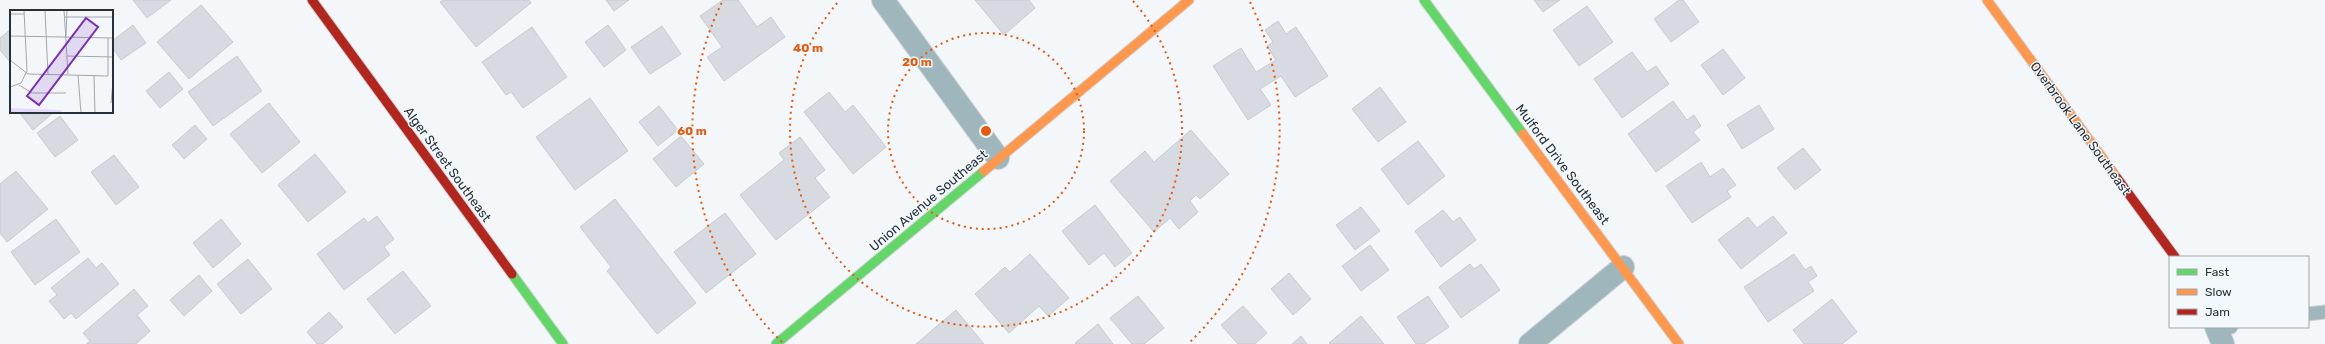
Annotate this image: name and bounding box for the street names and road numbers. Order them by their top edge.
street label: Overbrook Lane Southeast [2027,59,2134,198]
street label: Mulford Drive Southeast [1513,101,1613,227]
street label: Alger Street Southeast [400,104,494,225]
street label: Union Avenue Southeast [866,147,990,254]

